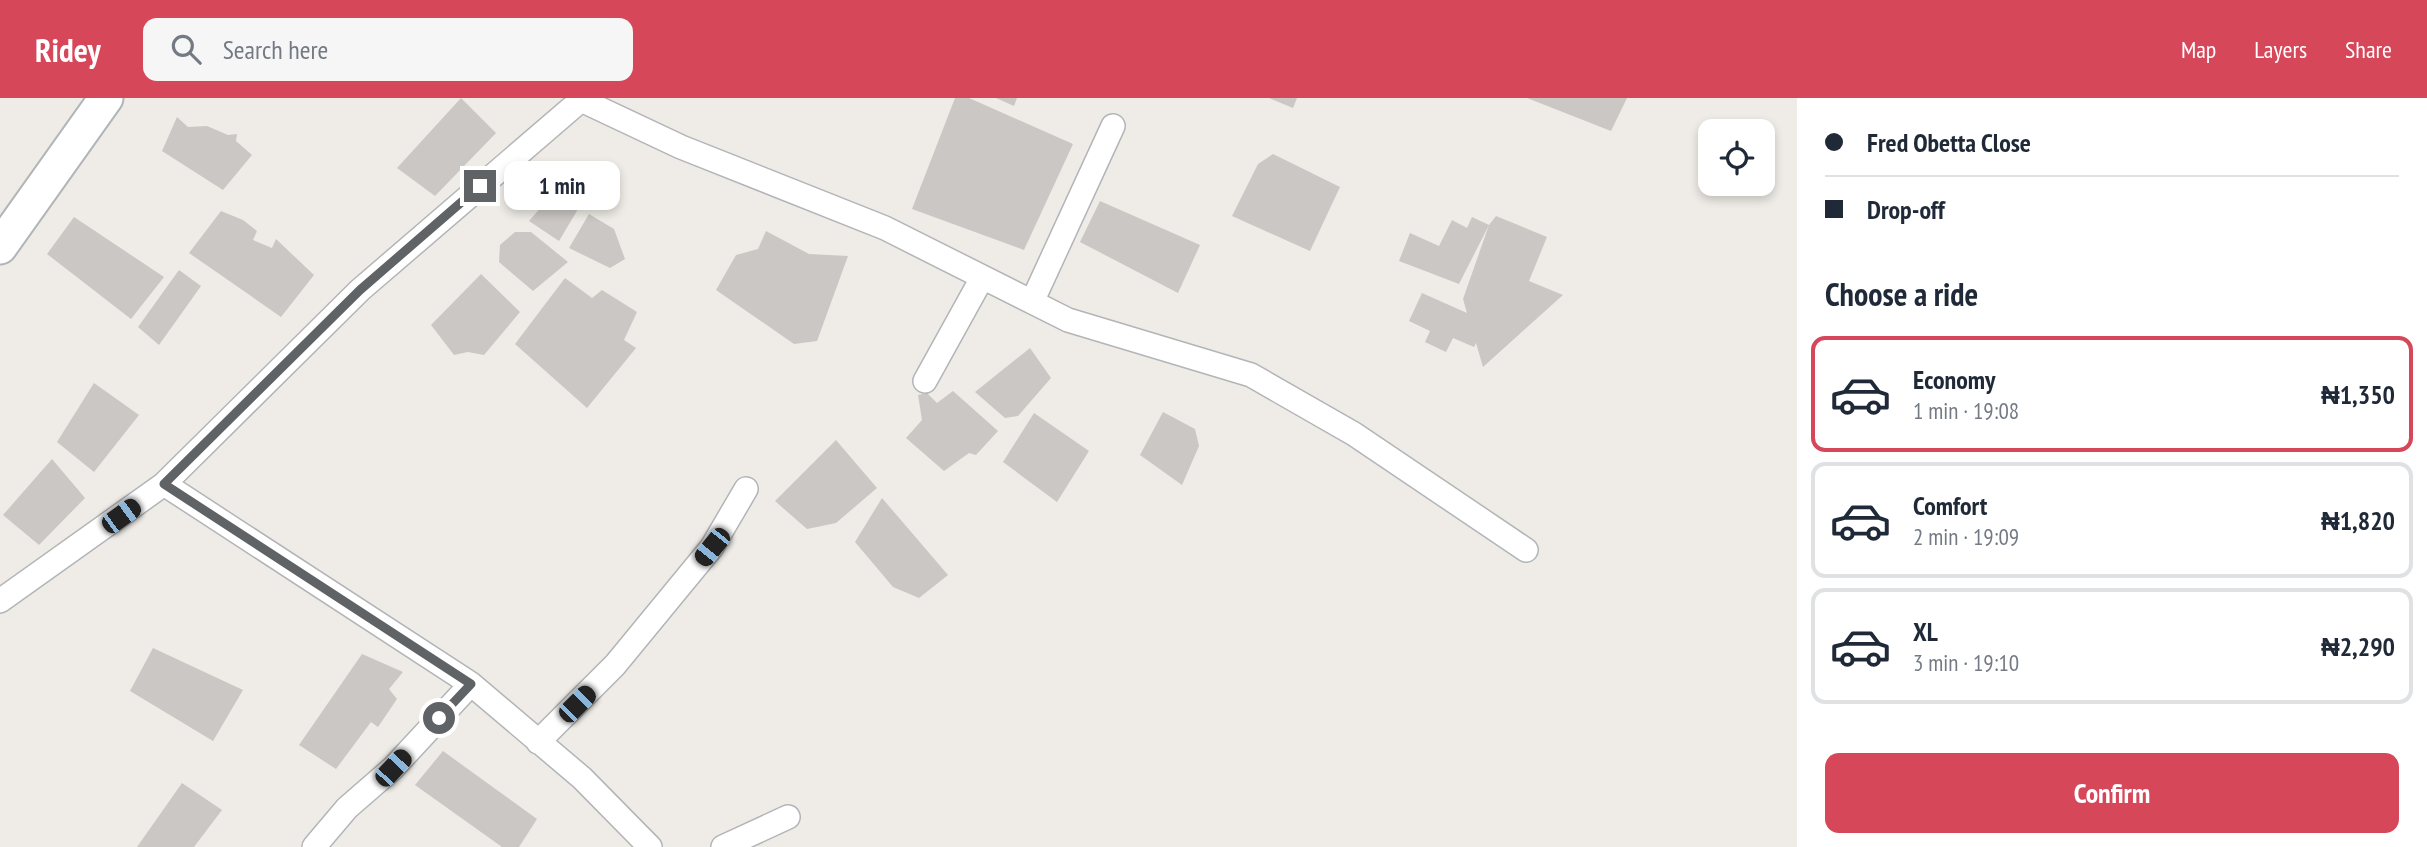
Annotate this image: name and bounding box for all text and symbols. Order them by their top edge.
search box [143,18,633,81]
text: Ridey [35,28,101,71]
icon: search [167,30,205,68]
text: Search here [223,33,328,66]
text: Map [2181,34,2216,65]
text: Layers [2254,34,2307,65]
text: Share [2345,34,2392,65]
map controls [1698,119,1775,196]
button: locate [1698,119,1775,196]
text: Fred Obetta Close [1867,126,2031,159]
callout: 1 min [504,162,620,210]
route end [464,170,496,202]
text: 1 min [539,171,585,200]
text: Drop-off [1867,193,1945,226]
text: Choose a ride [1825,273,1978,315]
icon: car [1829,363,1892,426]
text: Economy [1913,363,1995,396]
text: ₦1,350 [2321,378,2395,411]
text: 1 min · 19:08 [1913,396,2019,425]
icon: car [1829,489,1892,552]
text: Comfort [1913,489,1987,522]
car [98,495,145,537]
text: ₦1,820 [2321,504,2395,537]
text: 2 min · 19:09 [1913,522,2019,551]
car [691,524,734,570]
icon: car [1829,615,1892,678]
text: XL [1913,615,1938,648]
text: ₦2,290 [2321,630,2395,663]
text: 3 min · 19:10 [1913,648,2019,677]
car [555,682,600,726]
route start [423,702,455,734]
car [371,745,416,791]
button: Confirm [1825,753,2399,833]

